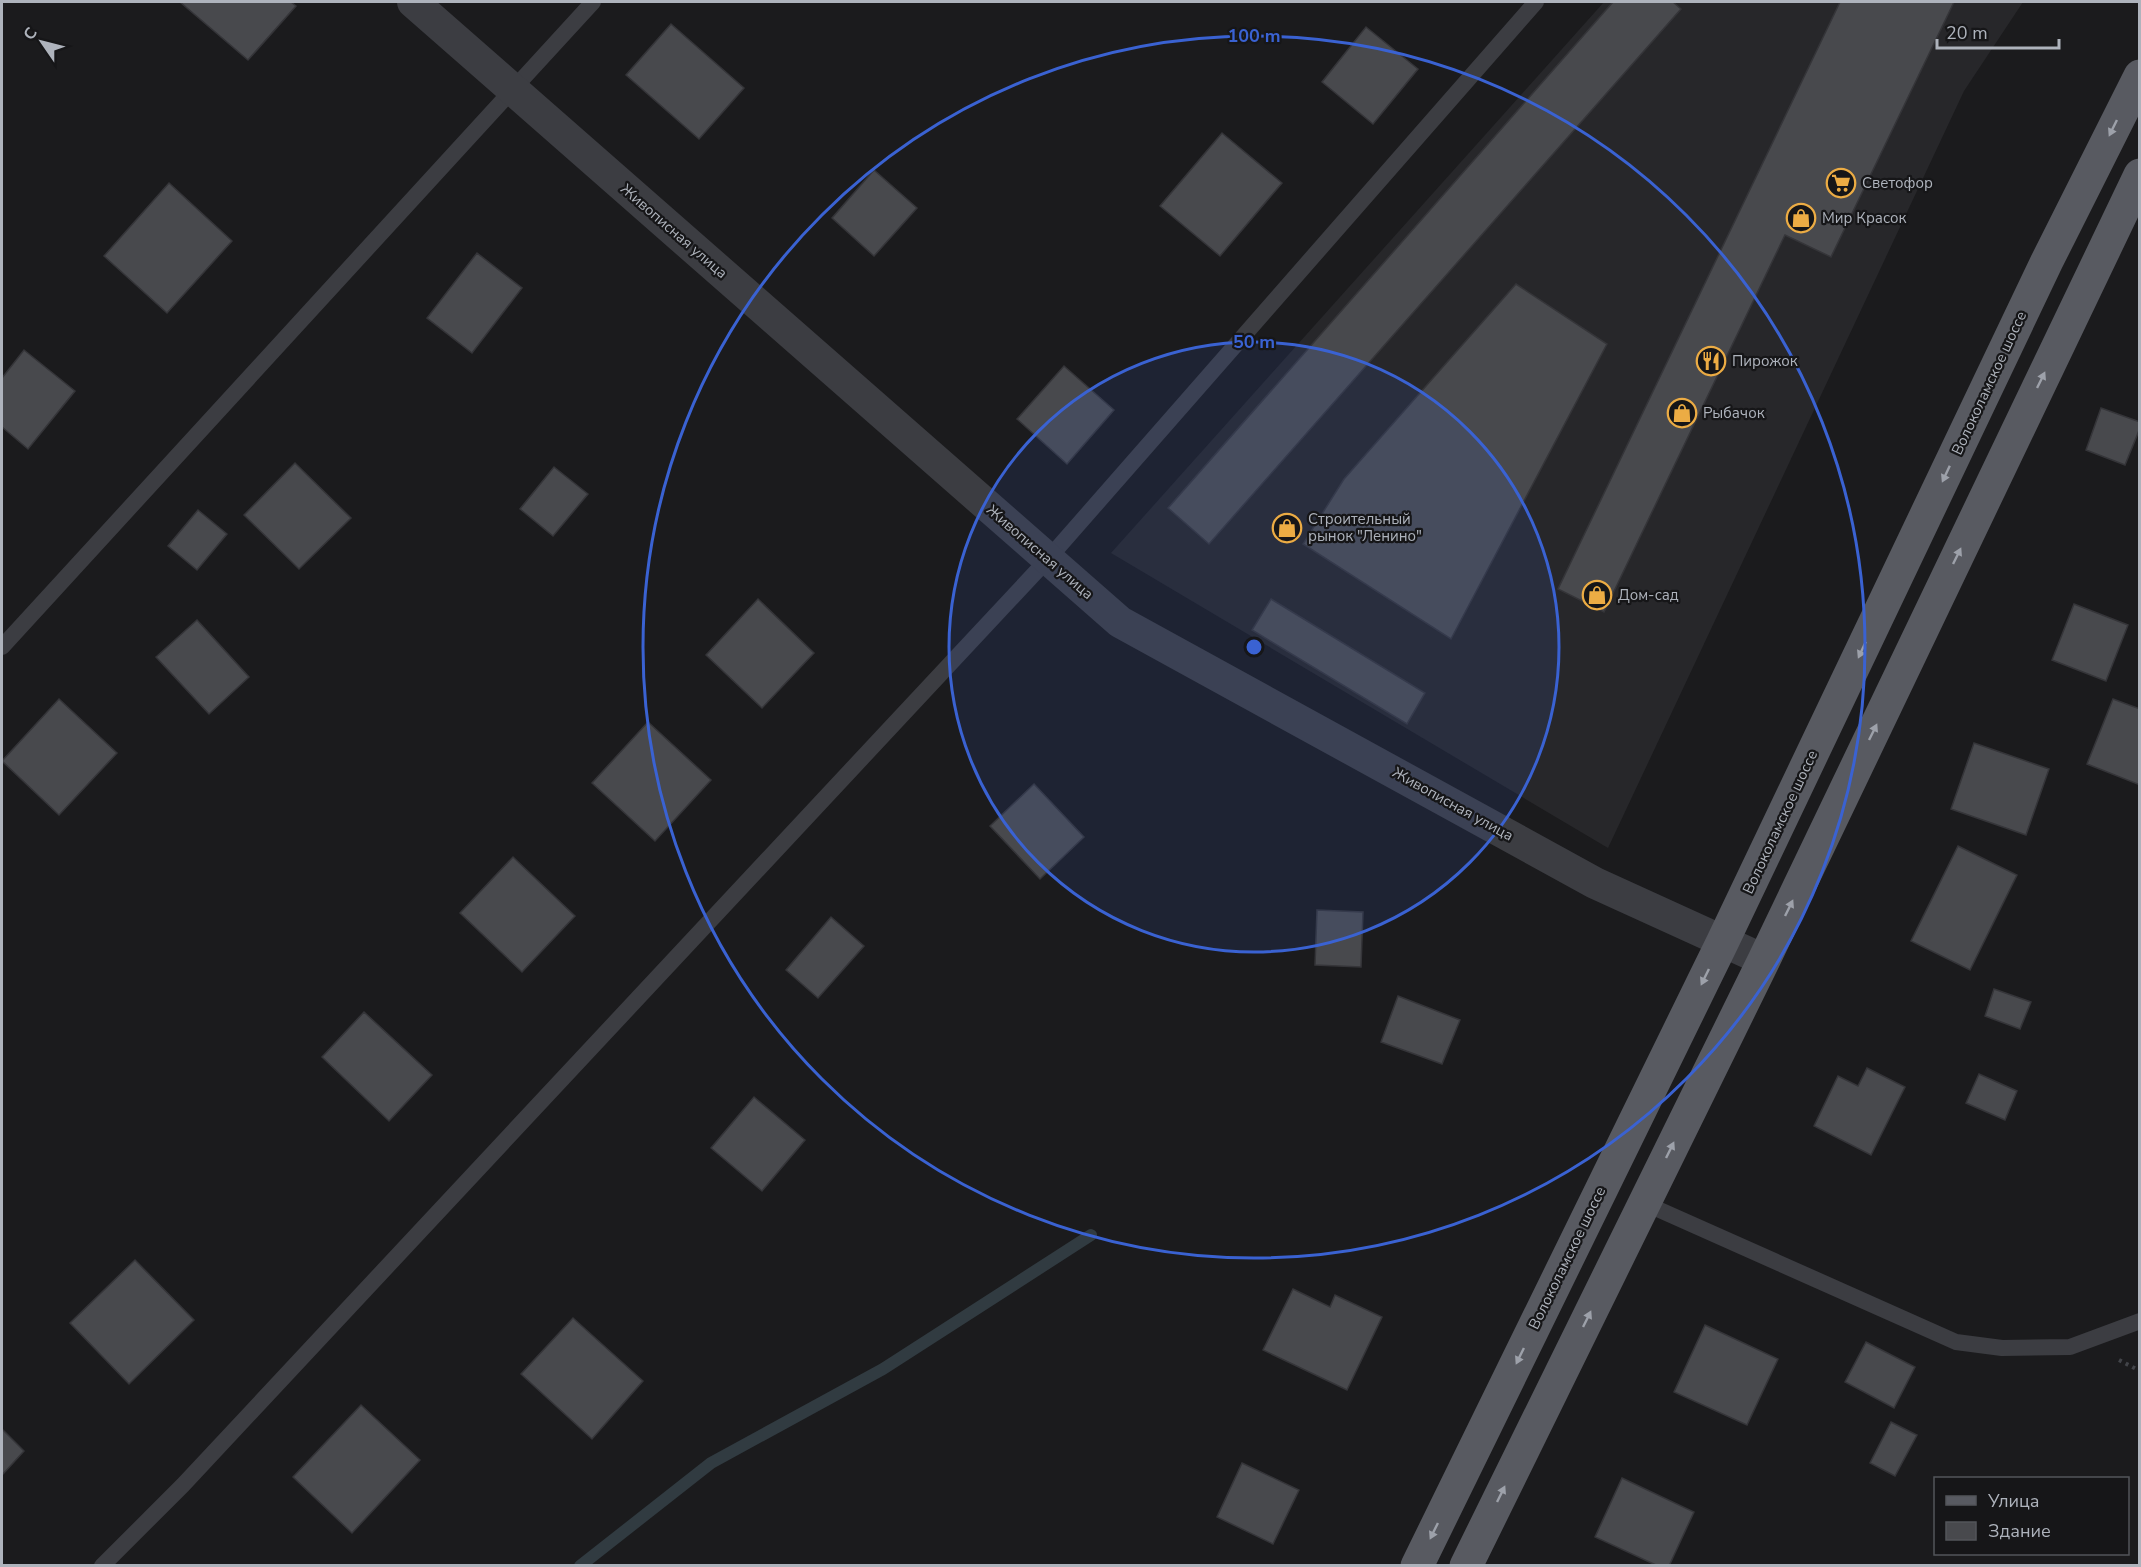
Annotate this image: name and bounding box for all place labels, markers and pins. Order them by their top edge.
supermarket icon: Светофор [1825,167,1857,199]
place label: Светофор [1862,173,1933,193]
shop icon: Мир Красок [1785,202,1817,234]
place label: Мир Красок [1822,208,1907,228]
restaurant icon: Пирожок [1695,345,1727,377]
place label: Пирожок [1732,351,1798,371]
shop icon: Рыбачок [1666,397,1698,429]
place label: Рыбачок [1703,403,1765,423]
place label: Строительный рынок "Ленино" [1308,509,1422,546]
shop icon: Строительный рынок "Ленино" [1271,512,1303,544]
shop icon: Дом-сад [1581,579,1613,611]
place label: Дом-сад [1618,585,1679,605]
centre of rings [1244,637,1264,657]

